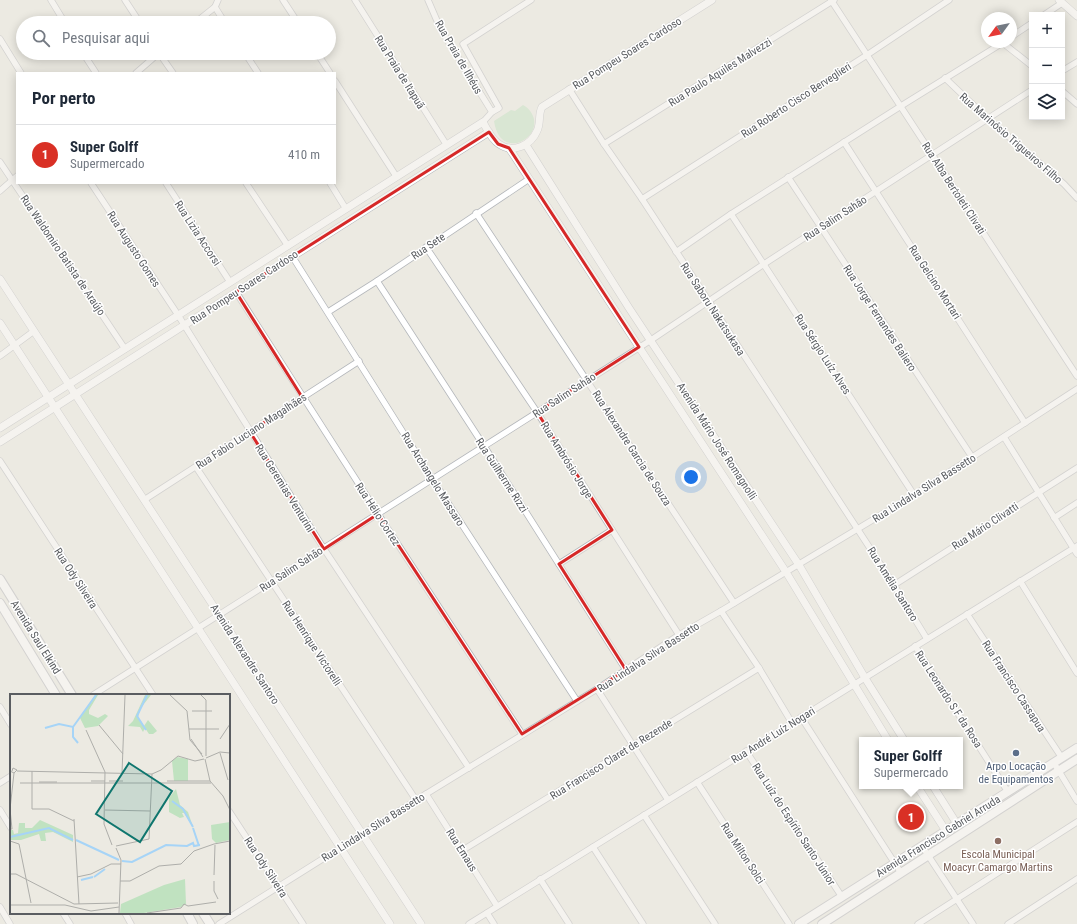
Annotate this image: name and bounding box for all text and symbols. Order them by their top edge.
north arrow [981,12,1017,48]
map controls [1029,12,1065,120]
button: + [1029,12,1065,48]
street label: Rua Pompeu Soares Cardoso [570,14,685,92]
search box [16,16,336,60]
street label: Rua Praia de Ilhéus [432,18,485,96]
icon: search [30,27,52,49]
text: Pesquisar aqui [62,29,150,47]
street label: Rua Praia de Itapuã [372,33,427,111]
street label: Rua Paulo Aquiles Malvezzi [666,35,774,110]
button: − [1029,48,1065,84]
street label: Rua Roberto Cisco Berveglieri [739,60,854,141]
button: layers [1029,84,1065,120]
text: Por perto [32,88,96,108]
street label: Rua Marinósio Trigueiros Filho [957,90,1065,187]
text: Super Golff [70,138,138,156]
street label: Rua Alba Bertoleti Clivati [919,140,988,237]
text: 1 [42,147,48,162]
text: 410 m [288,147,320,162]
text: Supermercado [70,156,144,171]
street label: Rua Waldomiro Batista de Araújo [17,193,108,318]
street label: Rua Salim Sahão [801,193,870,244]
street label: Rua Lizia Accorsi [172,198,223,268]
street label: Rua Augusto Gomes [104,209,163,290]
street label: Rua Sete [409,230,448,262]
street label: Rua Gelcino Mortari [906,243,963,322]
street label: Rua Pompeu Soares Cardoso [188,247,301,327]
street label: Rua Saboru Nakatsukasa [678,260,748,358]
street label: Rua Jorge Fernandes Baliero [840,263,919,374]
street label: Rua Sérgio Luíz Alves [792,312,853,397]
street label: Rua Salim Sahão [530,370,599,421]
street label: Avenida Mário José Romagnolli [674,380,759,502]
street label: Rua Alexandre Garcia de Souza [589,388,674,508]
street label: Rua Fabio Luciano Magalhães [193,391,309,472]
street label: Rua Ambrósio Jorge [538,419,595,501]
street label: Rua Archangelo Massaro [398,430,467,529]
street label: Rua Guilherme Rizzi [473,436,530,515]
street label: Rua Geremias Venturini [252,442,317,535]
street label: Rua Lindalva Silva Bassetto [870,451,979,526]
your location [681,467,701,487]
street label: Rua Hélio Cortez [352,480,403,548]
street label: Rua Mário Clivatti [950,500,1021,553]
street label: Rua Salim Sahão [257,544,326,595]
street label: Rua Amélia Santoro [864,545,921,624]
street label: Rua Ody Silveira [51,546,100,611]
street label: Avenida Saul Elkind [8,598,63,677]
street label: Rua Henrique Victorelli [279,598,344,688]
street label: Avenida Alexandre Santoro [207,602,282,707]
street label: Rua Lindalva Silva Bassetto [595,619,702,695]
street label: Rua Francisco Cassapua [979,638,1048,734]
street label: Rua Leonardo S F da Rosa [912,648,985,750]
inset map [10,694,230,914]
street label: Rua André Luíz Nogari [729,704,817,766]
street label: Rua Francisco Claret de Rezende [548,716,675,803]
popup [859,737,963,789]
text: Super Golff [874,747,942,765]
marker: Arpo Locação de Equipamentos [1011,748,1021,758]
place label: Arpo Locação de Equipamentos [979,760,1054,786]
street label: Rua Luíz do Espírito Santo Júnior [749,761,838,888]
text: Supermercado [874,765,948,780]
street label: Rua Lindalva Silva Bassetto [319,790,428,865]
street label: Avenida Francisco Gabriel Arruda [874,793,1003,880]
pin: 1 [898,802,924,832]
street label: Rua Milton Solci [718,820,767,886]
street label: Rua Emaus [443,826,480,874]
street label: Rua Ody Silveira [241,835,290,900]
marker: Escola Municipal Moacyr Camargo Martins [993,836,1003,846]
place label: Escola Municipal Moacyr Camargo Martins [943,848,1053,874]

